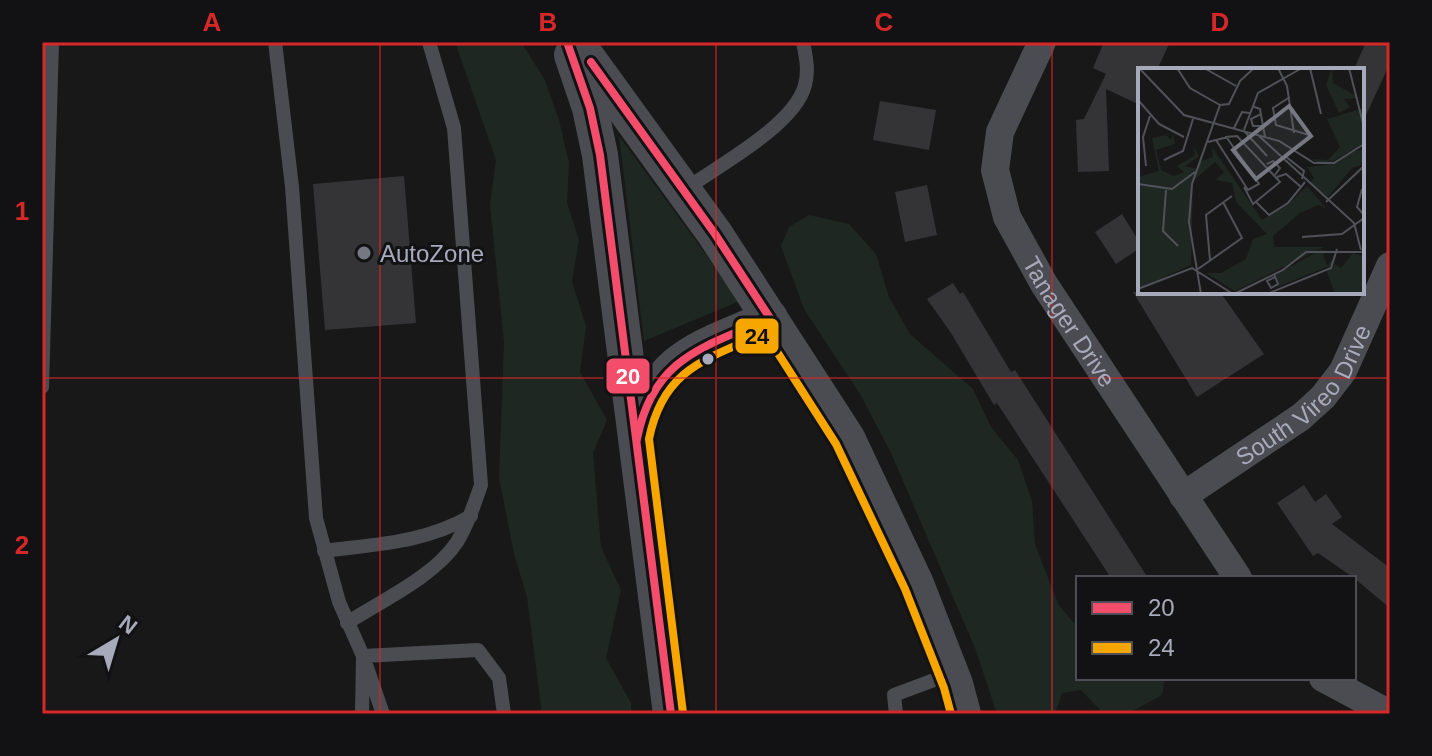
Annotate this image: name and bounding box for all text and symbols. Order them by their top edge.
text: A [203,7,222,37]
text: B [539,7,557,37]
text: C [875,7,894,37]
text: D [1211,7,1229,37]
inset map [1138,68,1364,294]
text: 1 [15,196,29,226]
place label: AutoZone [380,240,484,267]
marker: AutoZone [355,244,373,262]
street label: Tanager Drive [1018,252,1121,392]
line badge: 24 [734,317,780,355]
street label: South Vireo Drive [1230,320,1375,470]
text: 24 [745,324,770,349]
unlabelled marker [700,351,716,367]
line badge: 20 [605,357,651,395]
text: 20 [616,364,640,389]
text: 2 [15,530,29,560]
legend [1076,576,1356,680]
text: 20 [1148,594,1175,621]
north arrow [76,600,156,680]
text: N [114,610,142,639]
text: 24 [1148,634,1175,661]

